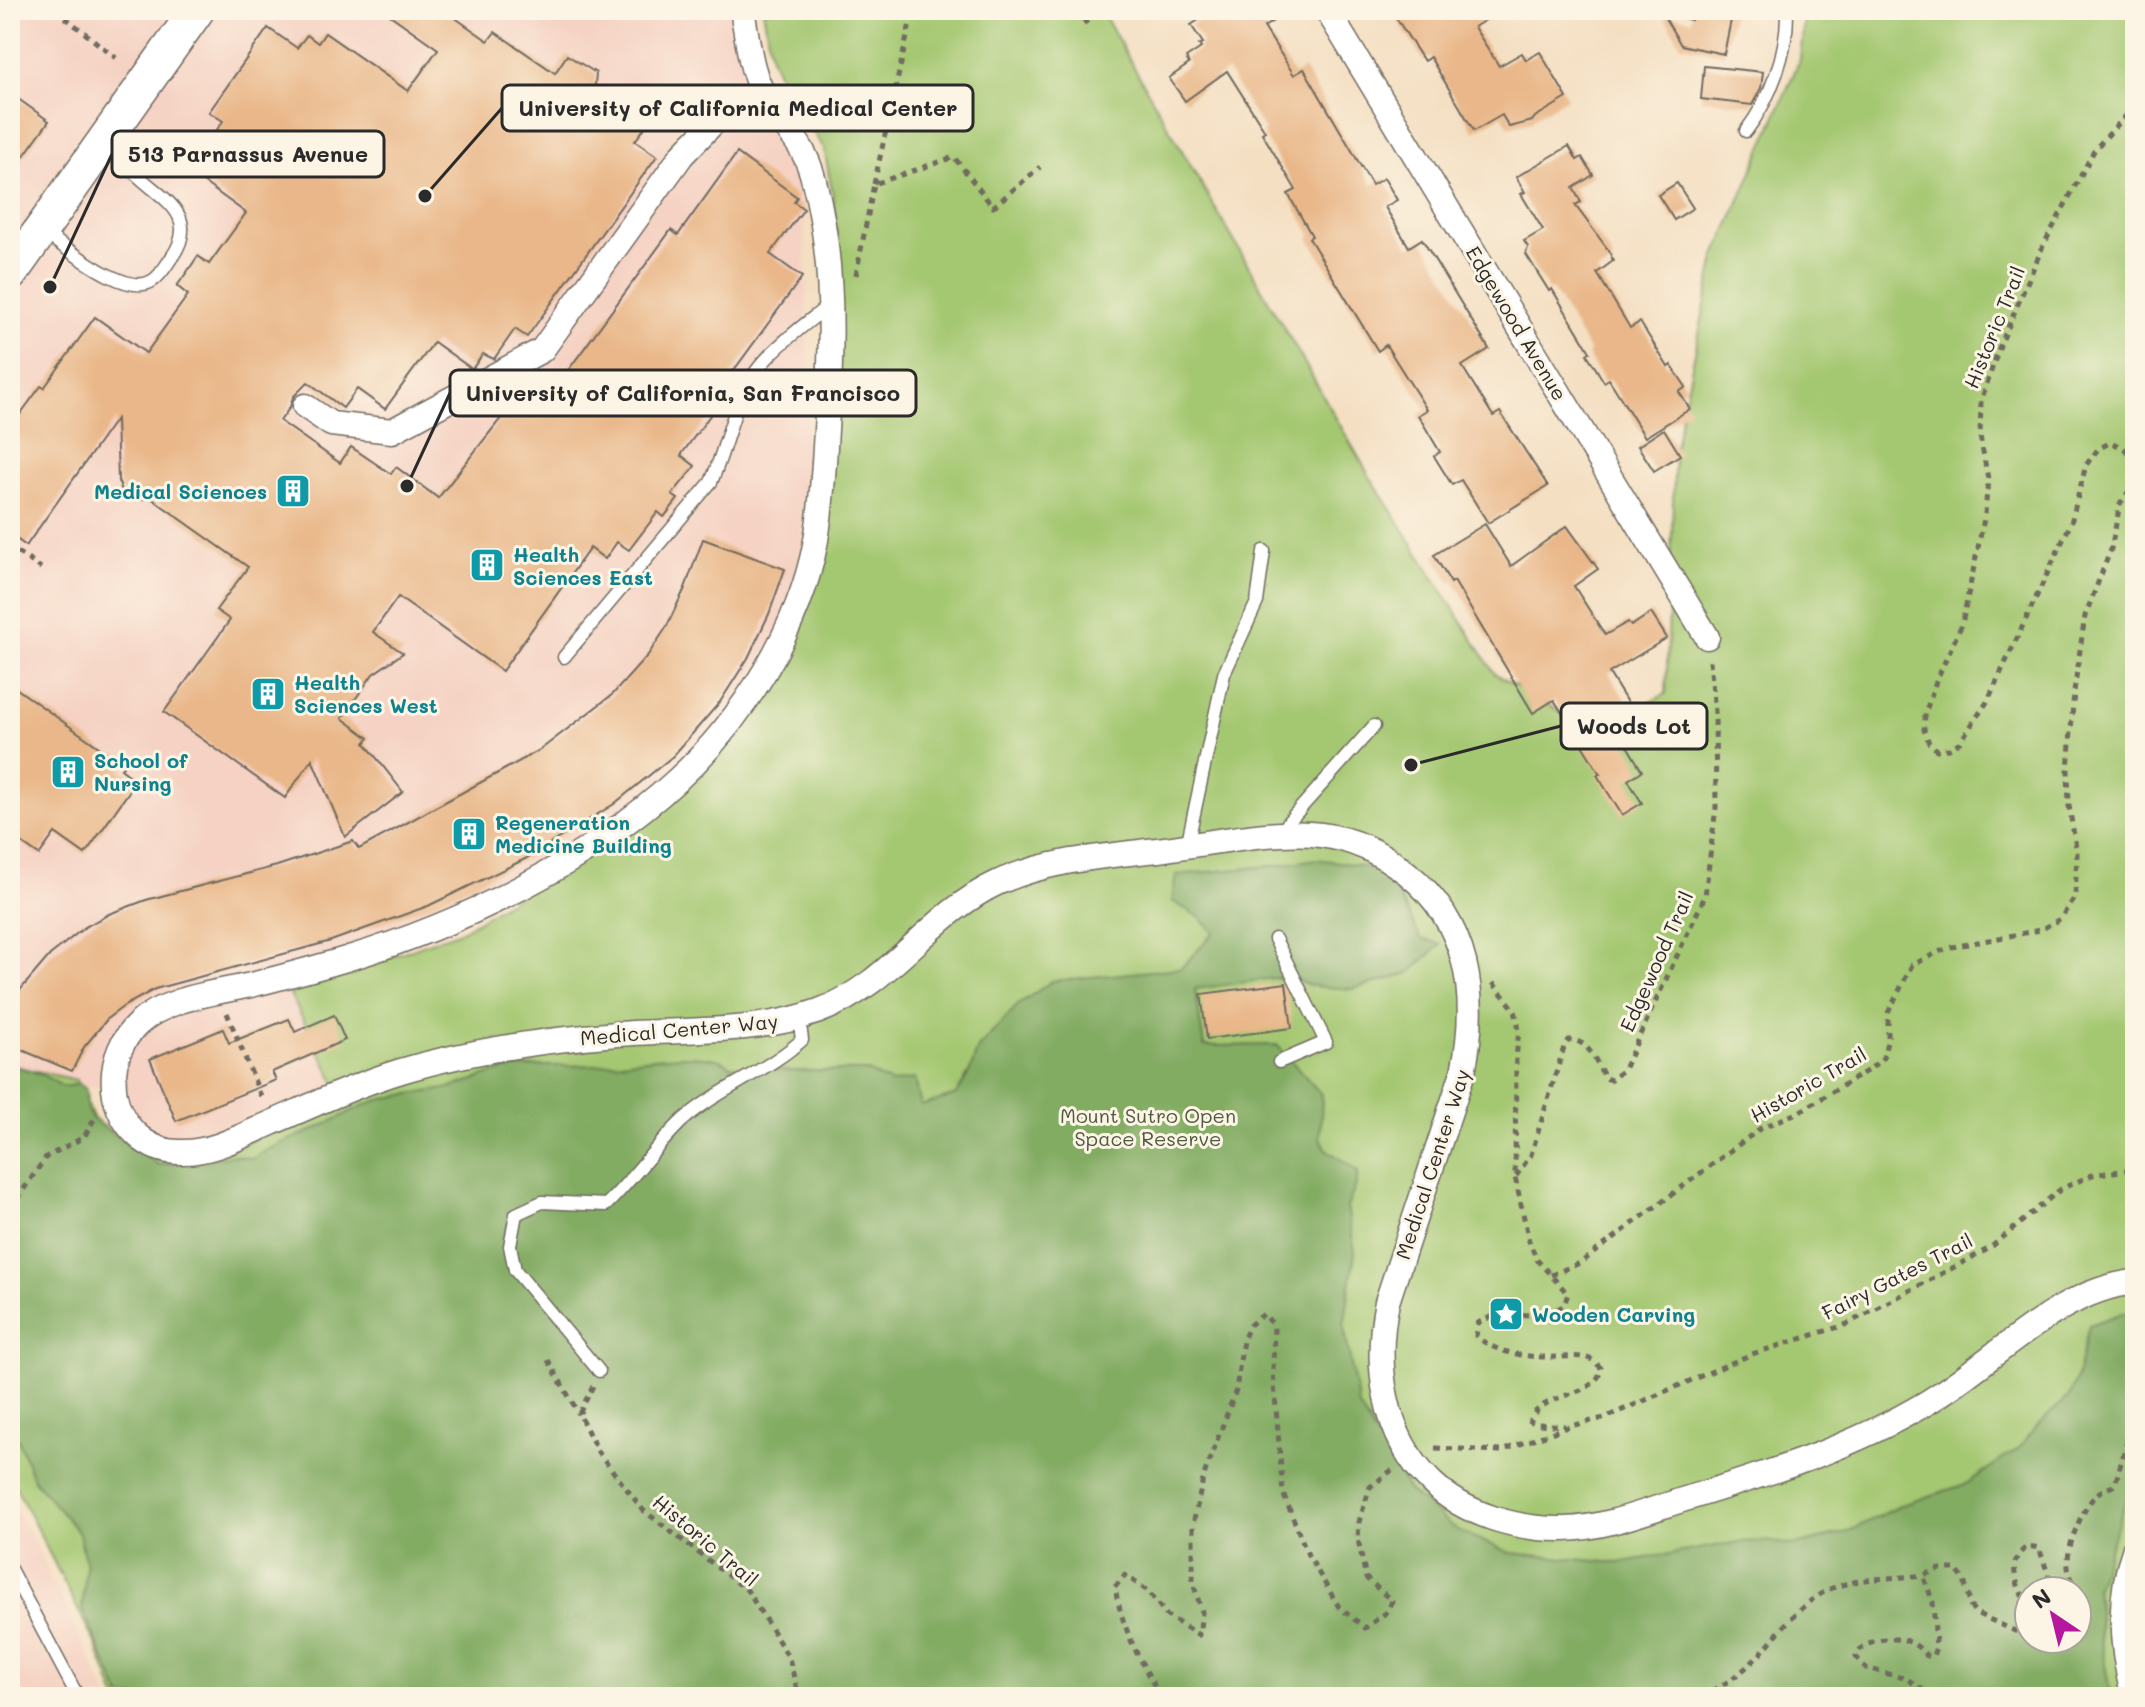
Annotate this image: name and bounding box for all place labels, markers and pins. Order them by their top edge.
callout: University of California Medical Center [502,85,973,131]
callout: 513 Parnassus Avenue [112,131,384,177]
callout: University of California, San Francisco [450,370,916,416]
building icon: Medical Sciences [274,472,312,510]
place label: Medical Sciences [94,478,267,504]
place label: Health Sciences East [513,541,653,590]
building icon: Health Sciences East [468,546,506,584]
place label: Health Sciences West [294,669,438,718]
building icon: Health Sciences West [249,675,287,713]
callout: Woods Lot [1561,703,1707,749]
place label: School of Nursing [94,747,188,796]
building icon: School of Nursing [49,753,87,791]
place label: Regeneration Medicine Building [495,809,672,858]
building icon: Regeneration Medicine Building [450,815,488,853]
place icon: Wooden Carving [1487,1295,1525,1333]
place label: Wooden Carving [1532,1301,1695,1327]

